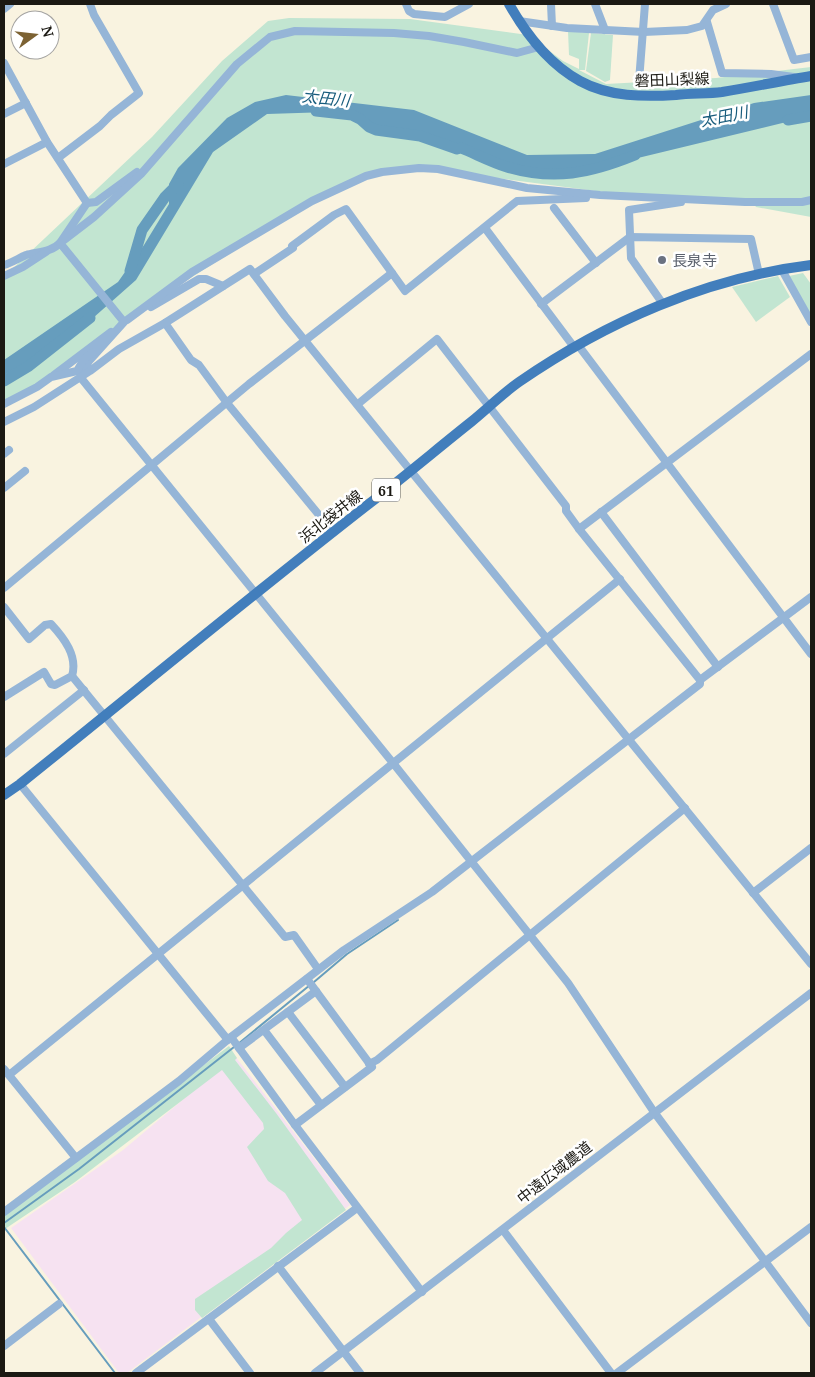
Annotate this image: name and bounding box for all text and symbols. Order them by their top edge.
north arrow [10,10,60,60]
text: N [37,24,59,39]
street label: 磐田山梨線 [634,68,710,90]
water label: 太田川 [301,85,353,112]
water label: 太田川 [698,100,752,131]
place label: 長泉寺 [672,250,717,270]
marker: 長泉寺 [656,254,668,266]
road number: 61 [372,478,400,502]
street label: 浜北袋井線 [294,485,366,547]
street label: 中遠広域農道 [512,1136,596,1208]

